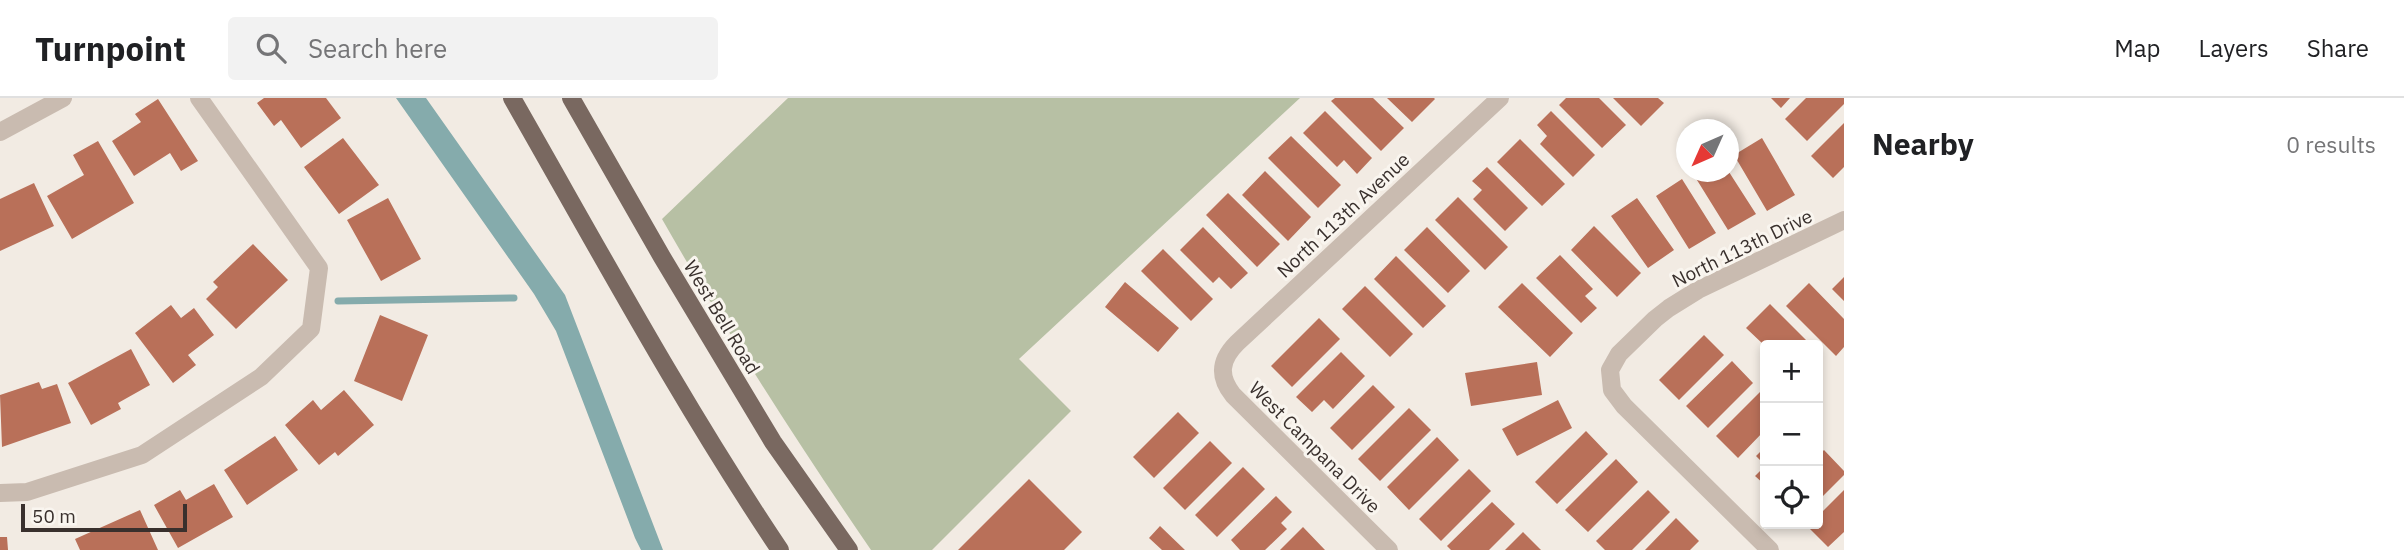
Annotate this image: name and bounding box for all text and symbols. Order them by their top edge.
search box [228,17,718,80]
text: Turnpoint [35,27,186,70]
icon: search [252,29,290,67]
text: Search here [308,31,447,65]
text: Map [2114,32,2161,64]
text: Layers [2199,32,2269,64]
text: Share [2307,32,2369,64]
north arrow [1676,119,1739,182]
text: Nearby [1872,124,1974,163]
text: 0 results [2286,129,2376,159]
street label: North 113th Avenue [1272,147,1414,283]
street label: North 113th Drive [1668,204,1816,292]
street label: West Bell Road [679,256,765,378]
map controls [1760,340,1823,529]
button: + [1760,340,1823,403]
street label: West Campana Drive [1244,376,1386,518]
button: − [1760,403,1823,466]
button: locate [1760,466,1823,529]
scale bar [21,501,187,533]
text: 50 m [32,504,76,528]

